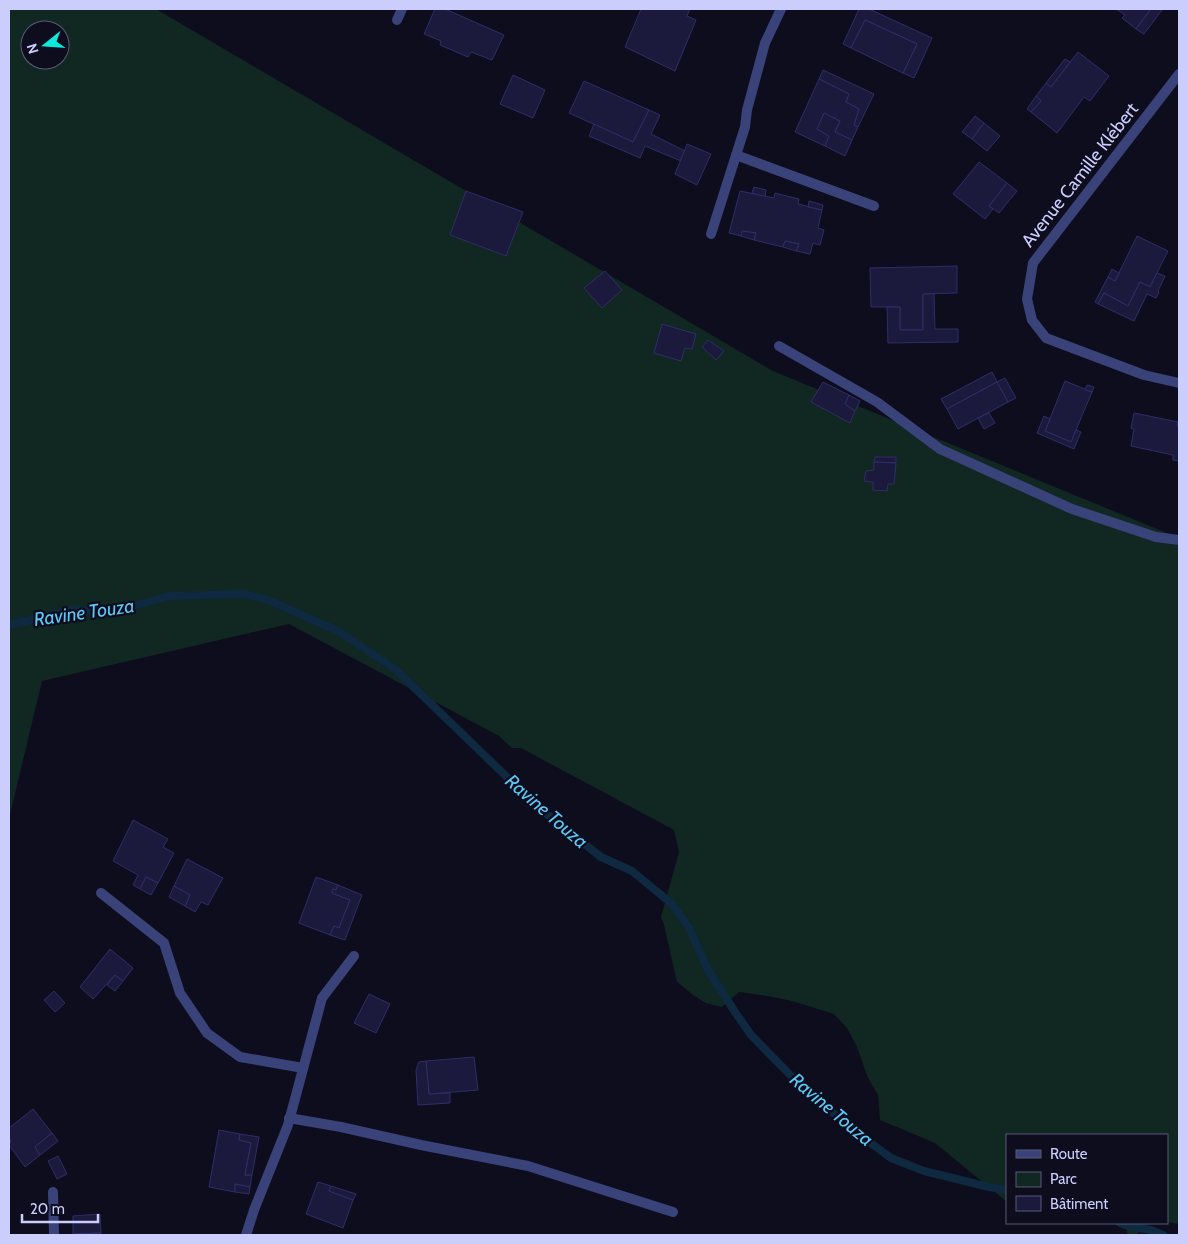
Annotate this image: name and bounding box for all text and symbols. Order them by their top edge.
north arrow [20,20,70,70]
text: N [23,41,43,56]
street label: Avenue Camille Klébert [1017,99,1143,251]
water label: Ravine Touza [32,594,136,631]
water label: Ravine Touza [501,769,593,853]
water label: Ravine Touza [785,1068,878,1151]
legend [1006,1134,1168,1224]
text: Route [1050,1145,1088,1163]
text: Parc [1050,1170,1077,1188]
scale bar [22,1192,99,1224]
text: Bâtiment [1050,1195,1108,1213]
text: 20 m [30,1200,65,1218]

